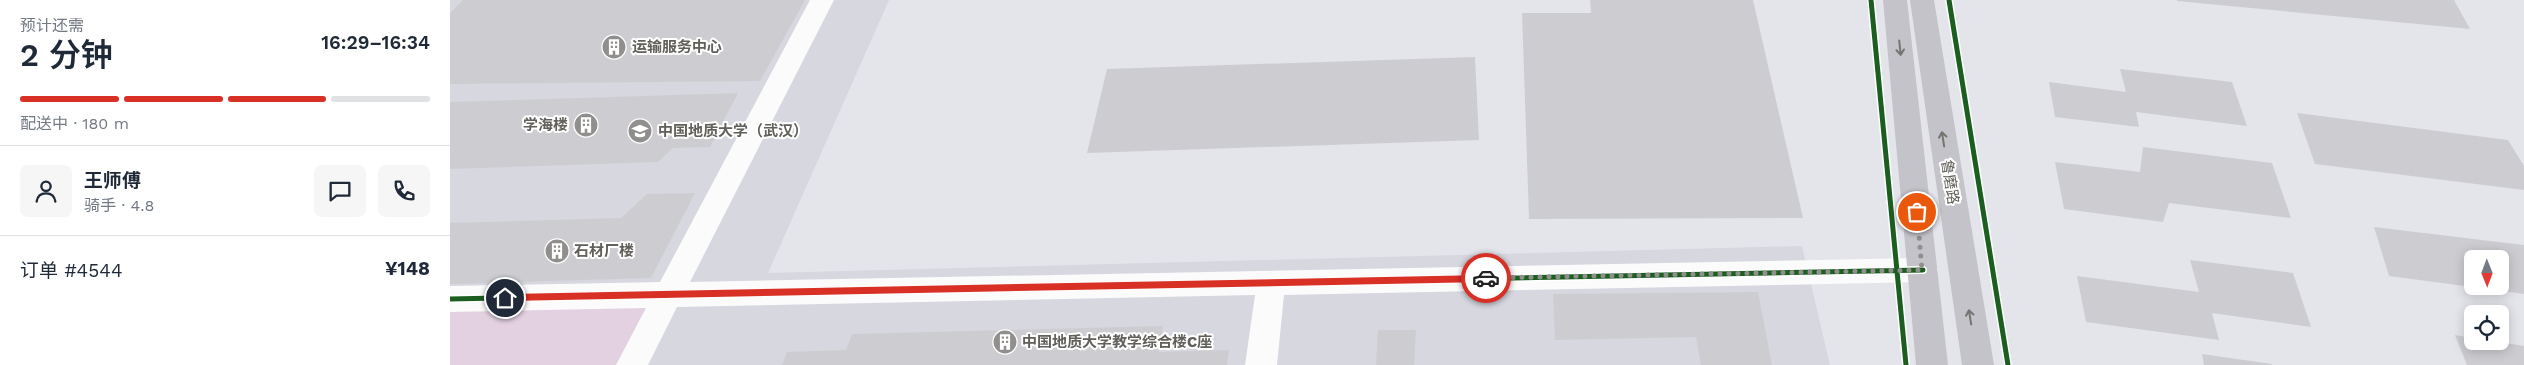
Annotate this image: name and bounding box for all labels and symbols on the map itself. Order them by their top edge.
building icon: 运输服务中心 [601,34,627,60]
place label: 运输服务中心 [632,38,722,56]
one-way arrow [1895,40,1905,56]
building icon: 学海楼 [573,112,599,138]
place label: 学海楼 [523,116,568,134]
school or university icon: 中国地质大学（武汉） [627,118,653,144]
place label: 中国地质大学（武汉） [658,122,808,140]
one-way arrow [1938,131,1948,147]
street label: 鲁磨路 [1938,158,1962,206]
pin [1896,191,1938,233]
building icon: 石材厂楼 [544,238,570,264]
place label: 石材厂楼 [574,242,634,260]
north arrow [2464,250,2509,295]
courier [1461,253,1511,303]
pin [484,277,526,319]
one-way arrow [1965,309,1975,325]
building icon: 中国地质大学教学综合楼C座 [992,329,1018,355]
place label: 中国地质大学教学综合楼C座 [1022,333,1212,351]

